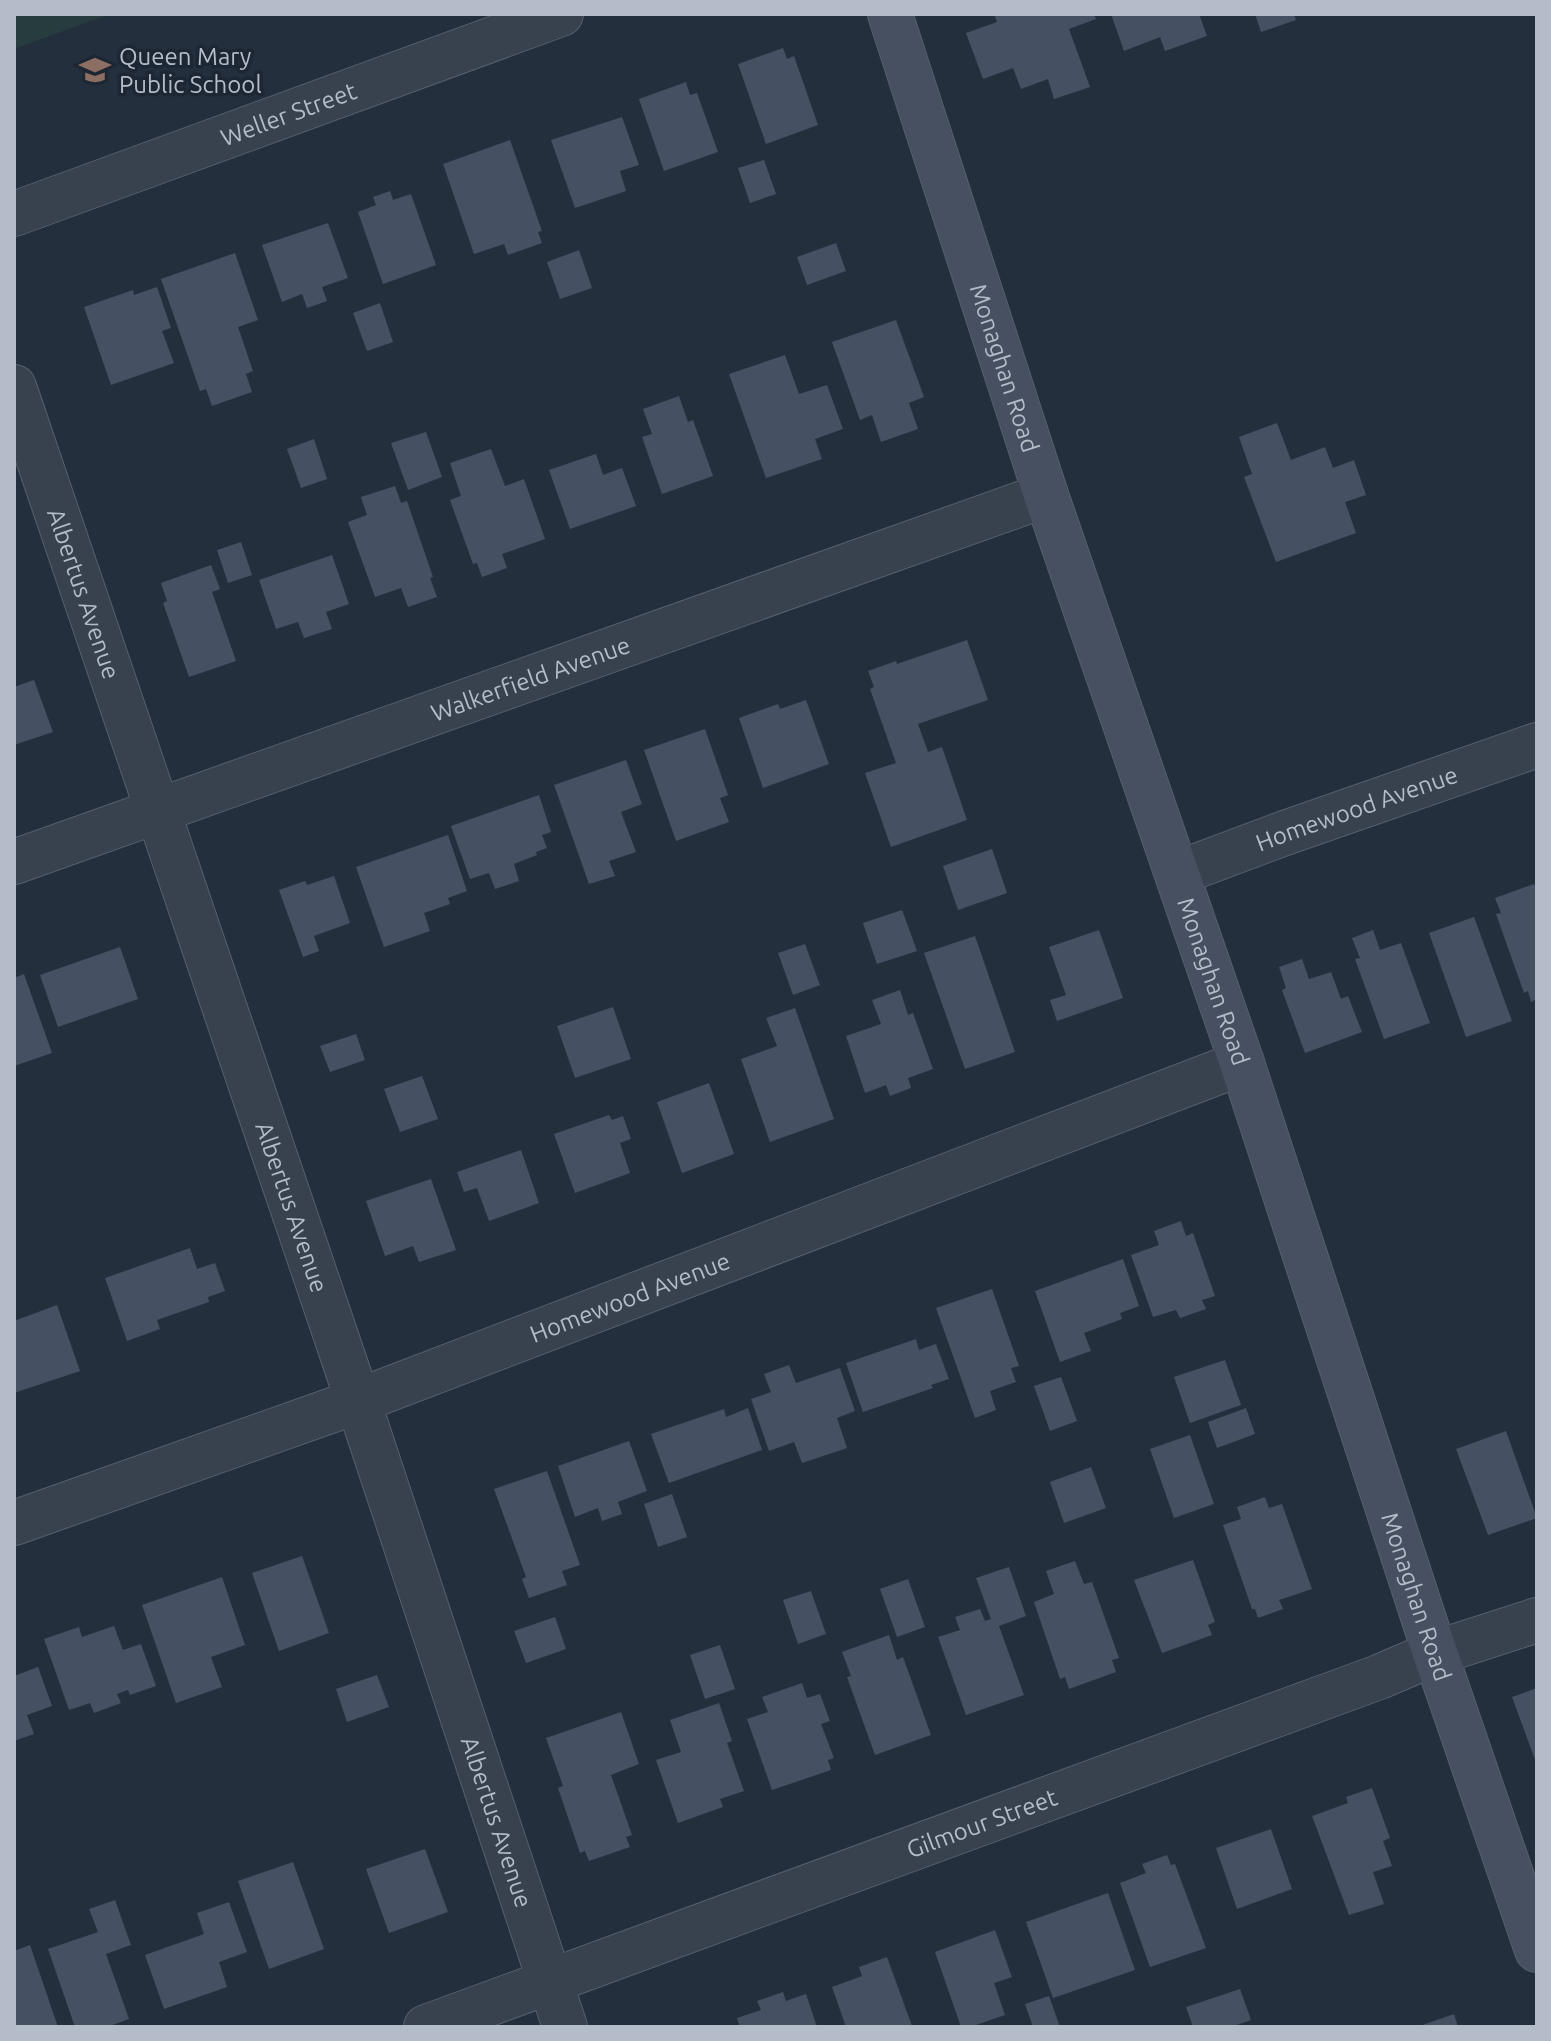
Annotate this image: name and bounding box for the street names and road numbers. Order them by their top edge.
street label: Weller Street [217,76,360,151]
street label: Monaghan Road [965,280,1045,455]
street label: Albertus Avenue [43,505,125,682]
street label: Walkerfield Avenue [427,631,634,726]
street label: Homewood Avenue [1252,760,1461,856]
street label: Monaghan Road [1172,894,1255,1069]
street label: Albertus Avenue [251,1118,334,1296]
street label: Homewood Avenue [526,1247,734,1348]
street label: Monaghan Road [1376,1509,1457,1684]
street label: Albertus Avenue [456,1733,538,1911]
street label: Gilmour Street [903,1783,1061,1863]

